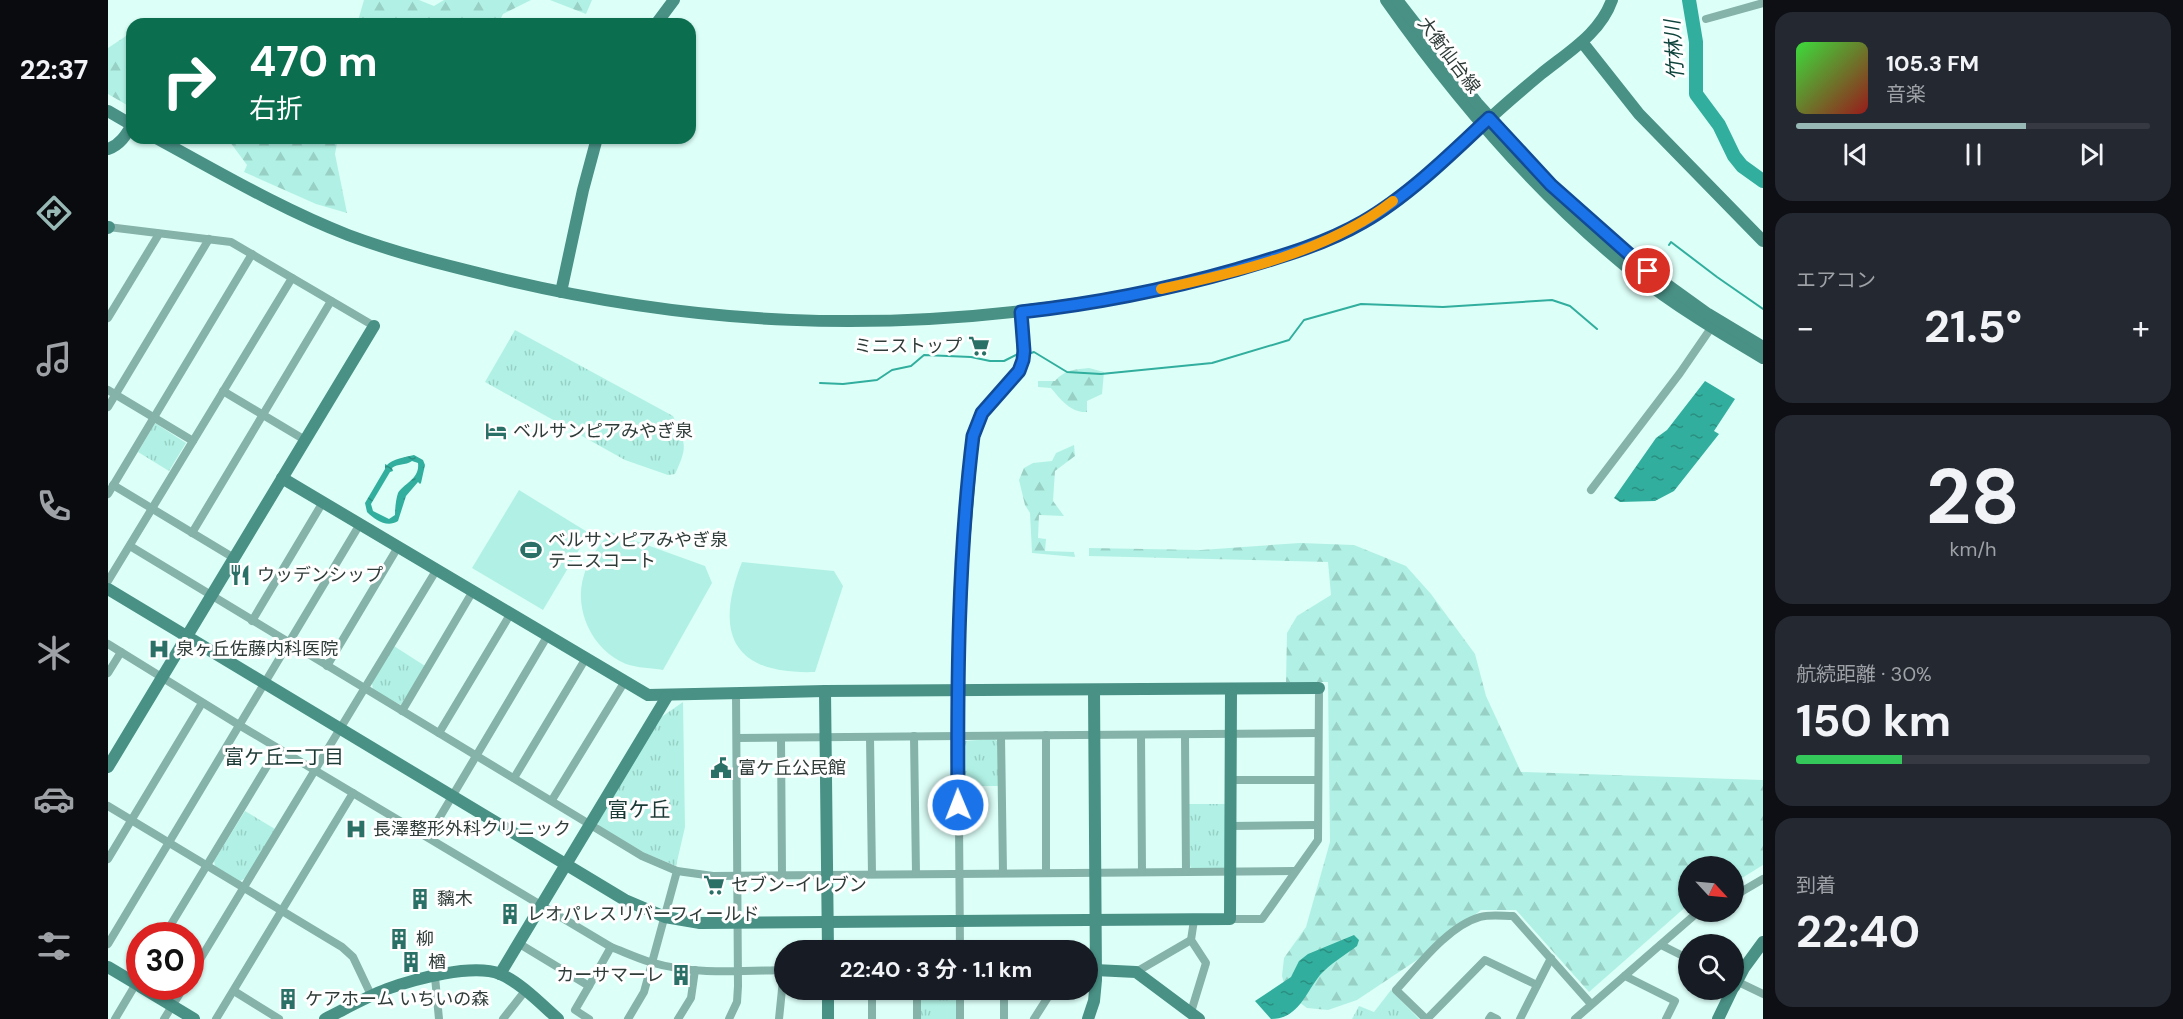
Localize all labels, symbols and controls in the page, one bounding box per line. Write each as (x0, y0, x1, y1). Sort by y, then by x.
street label: 大衡仙台線 (1412, 12, 1486, 98)
water label: 竹林川 (1659, 17, 1689, 81)
text: 470 m (249, 34, 378, 89)
icon: right (150, 42, 228, 120)
text: 105.3 FM (1886, 49, 1979, 78)
text: 22:37 (20, 52, 88, 87)
text: 音楽 (1886, 81, 1926, 107)
text: 右折 (249, 91, 303, 126)
icon: previous (1839, 138, 1872, 171)
icon: pause (1957, 138, 1990, 171)
icon: next (2075, 138, 2108, 171)
icon: directions (33, 192, 75, 234)
pin (1622, 245, 1673, 296)
icon: arrive (1631, 254, 1664, 287)
text: エアコン (1796, 267, 1876, 293)
text: 21.5° (1924, 297, 2022, 356)
text: − (1796, 306, 1814, 349)
text: + (2132, 306, 2150, 349)
place label: ミニストップ (854, 334, 962, 358)
supermarket icon: ミニストップ (967, 334, 991, 358)
icon: music (33, 338, 75, 380)
hotel icon: ベルサンピアみやぎ泉 (484, 419, 508, 443)
place label: ベルサンピアみやぎ泉 (513, 419, 693, 443)
text: 28 (1926, 446, 2020, 547)
icon: phone (33, 485, 75, 527)
place label: ベルサンピアみやぎ泉 テニスコート (548, 528, 728, 573)
text: km/h (1949, 536, 1997, 562)
sports icon: ベルサンピアみやぎ泉 テニスコート (519, 538, 543, 562)
restaurant icon: ウッデンシップ (228, 563, 252, 587)
place label: ウッデンシップ (257, 563, 383, 587)
icon: climate (33, 632, 75, 674)
hospital icon: 泉ヶ丘佐藤内科医院 (147, 637, 171, 661)
place label: 泉ヶ丘佐藤内科医院 (176, 637, 338, 661)
text: 航続距離 · 30% (1796, 661, 1932, 687)
text: 150 km (1796, 691, 1951, 750)
district label: 富ケ丘二丁目 (224, 744, 344, 770)
public building icon: 富ケ丘公民館 (709, 756, 733, 780)
place label: 富ケ丘公民館 (738, 756, 846, 780)
position arrow (926, 773, 990, 837)
icon: car (33, 778, 75, 820)
district label: 富ケ丘 (608, 796, 671, 824)
hospital icon: 長澤整形外科クリニック (344, 817, 368, 841)
place label: 長澤整形外科クリニック (373, 817, 571, 841)
north arrow (1678, 856, 1744, 922)
map controls (1678, 856, 1744, 1000)
text: 到着 (1796, 872, 1836, 898)
supermarket icon: セブン-イレブン (702, 873, 726, 897)
place label: セブン-イレブン (731, 873, 867, 897)
building icon: 黐木 (408, 887, 432, 911)
place label: 黐木 (437, 887, 473, 911)
building icon: レオパレスリバーフィールド (498, 902, 522, 926)
place label: レオパレスリバーフィールド (527, 902, 760, 926)
text: 22:40 (1796, 902, 1920, 961)
speed limit sign: 30 (126, 922, 204, 1000)
icon: filters (33, 925, 75, 967)
building icon: 柳 (387, 927, 411, 951)
place label: 柳 (416, 927, 434, 951)
button: search (1678, 934, 1744, 1000)
building icon: 楢 (399, 950, 423, 974)
place label: 楢 (428, 950, 446, 974)
text: 22:40 · 3 分 · 1.1 km (840, 955, 1032, 984)
place label: カーサマーレ (556, 963, 664, 987)
building icon: カーサマーレ (669, 963, 693, 987)
building icon: ケアホーム いちいの森 (276, 987, 300, 1011)
place label: ケアホーム いちいの森 (305, 987, 489, 1011)

